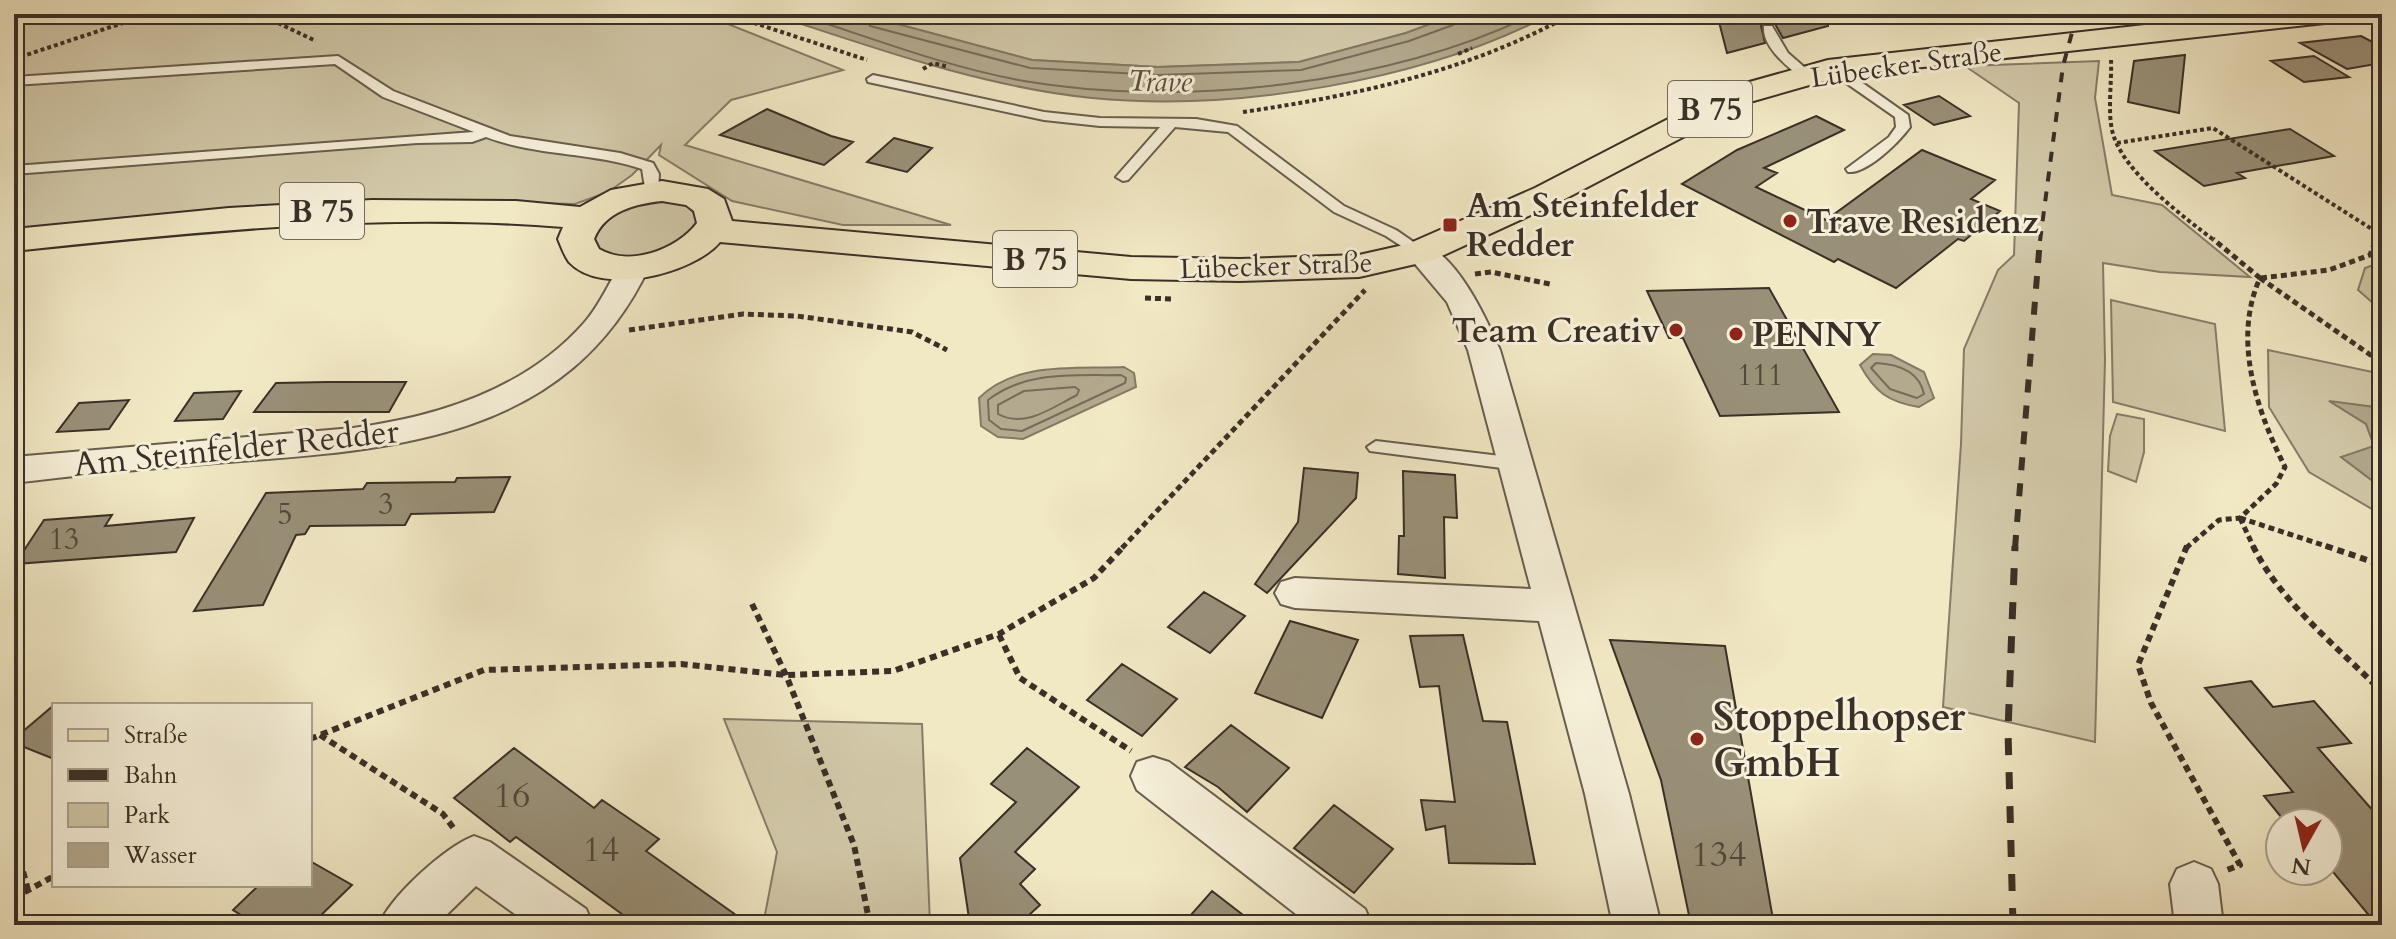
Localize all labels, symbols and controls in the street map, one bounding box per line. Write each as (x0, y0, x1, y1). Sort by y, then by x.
street label: Lübecker Straße (1808, 33, 2004, 97)
water label: Trave (1128, 60, 1193, 103)
road number: B 75 (1668, 81, 1752, 137)
road number: B 75 (280, 183, 364, 239)
place label: Am Steinfelder Redder (1466, 183, 1699, 268)
place label: Trave Residenz (1806, 199, 2039, 245)
marker: Trave Residenz (1781, 212, 1799, 230)
marker: Am Steinfelder Redder (1441, 216, 1459, 234)
road number: B 75 (993, 231, 1077, 287)
street label: Lübecker Straße (1179, 244, 1373, 288)
place label: Team Creativ (1451, 308, 1660, 354)
place label: PENNY (1752, 312, 1882, 358)
marker: Team Creativ (1667, 321, 1685, 339)
marker: PENNY (1727, 325, 1745, 343)
house number: 111 (1737, 355, 1783, 396)
street label: Am Steinfelder Redder (71, 408, 402, 488)
house number: 3 (378, 484, 394, 525)
house number: 5 (277, 494, 293, 535)
house number: 13 (49, 519, 79, 560)
place label: Stoppelhopser GmbH (1713, 690, 1966, 791)
legend (52, 703, 312, 887)
text: Straße (124, 719, 188, 752)
marker: Stoppelhopser GmbH (1688, 730, 1706, 748)
text: Bahn (124, 759, 178, 792)
house number: 16 (494, 771, 530, 820)
text: Park (124, 799, 170, 832)
north arrow (2264, 807, 2344, 887)
house number: 14 (583, 825, 619, 874)
house number: 134 (1691, 830, 1747, 879)
text: Wasser (123, 839, 197, 872)
text: N (2290, 850, 2313, 882)

